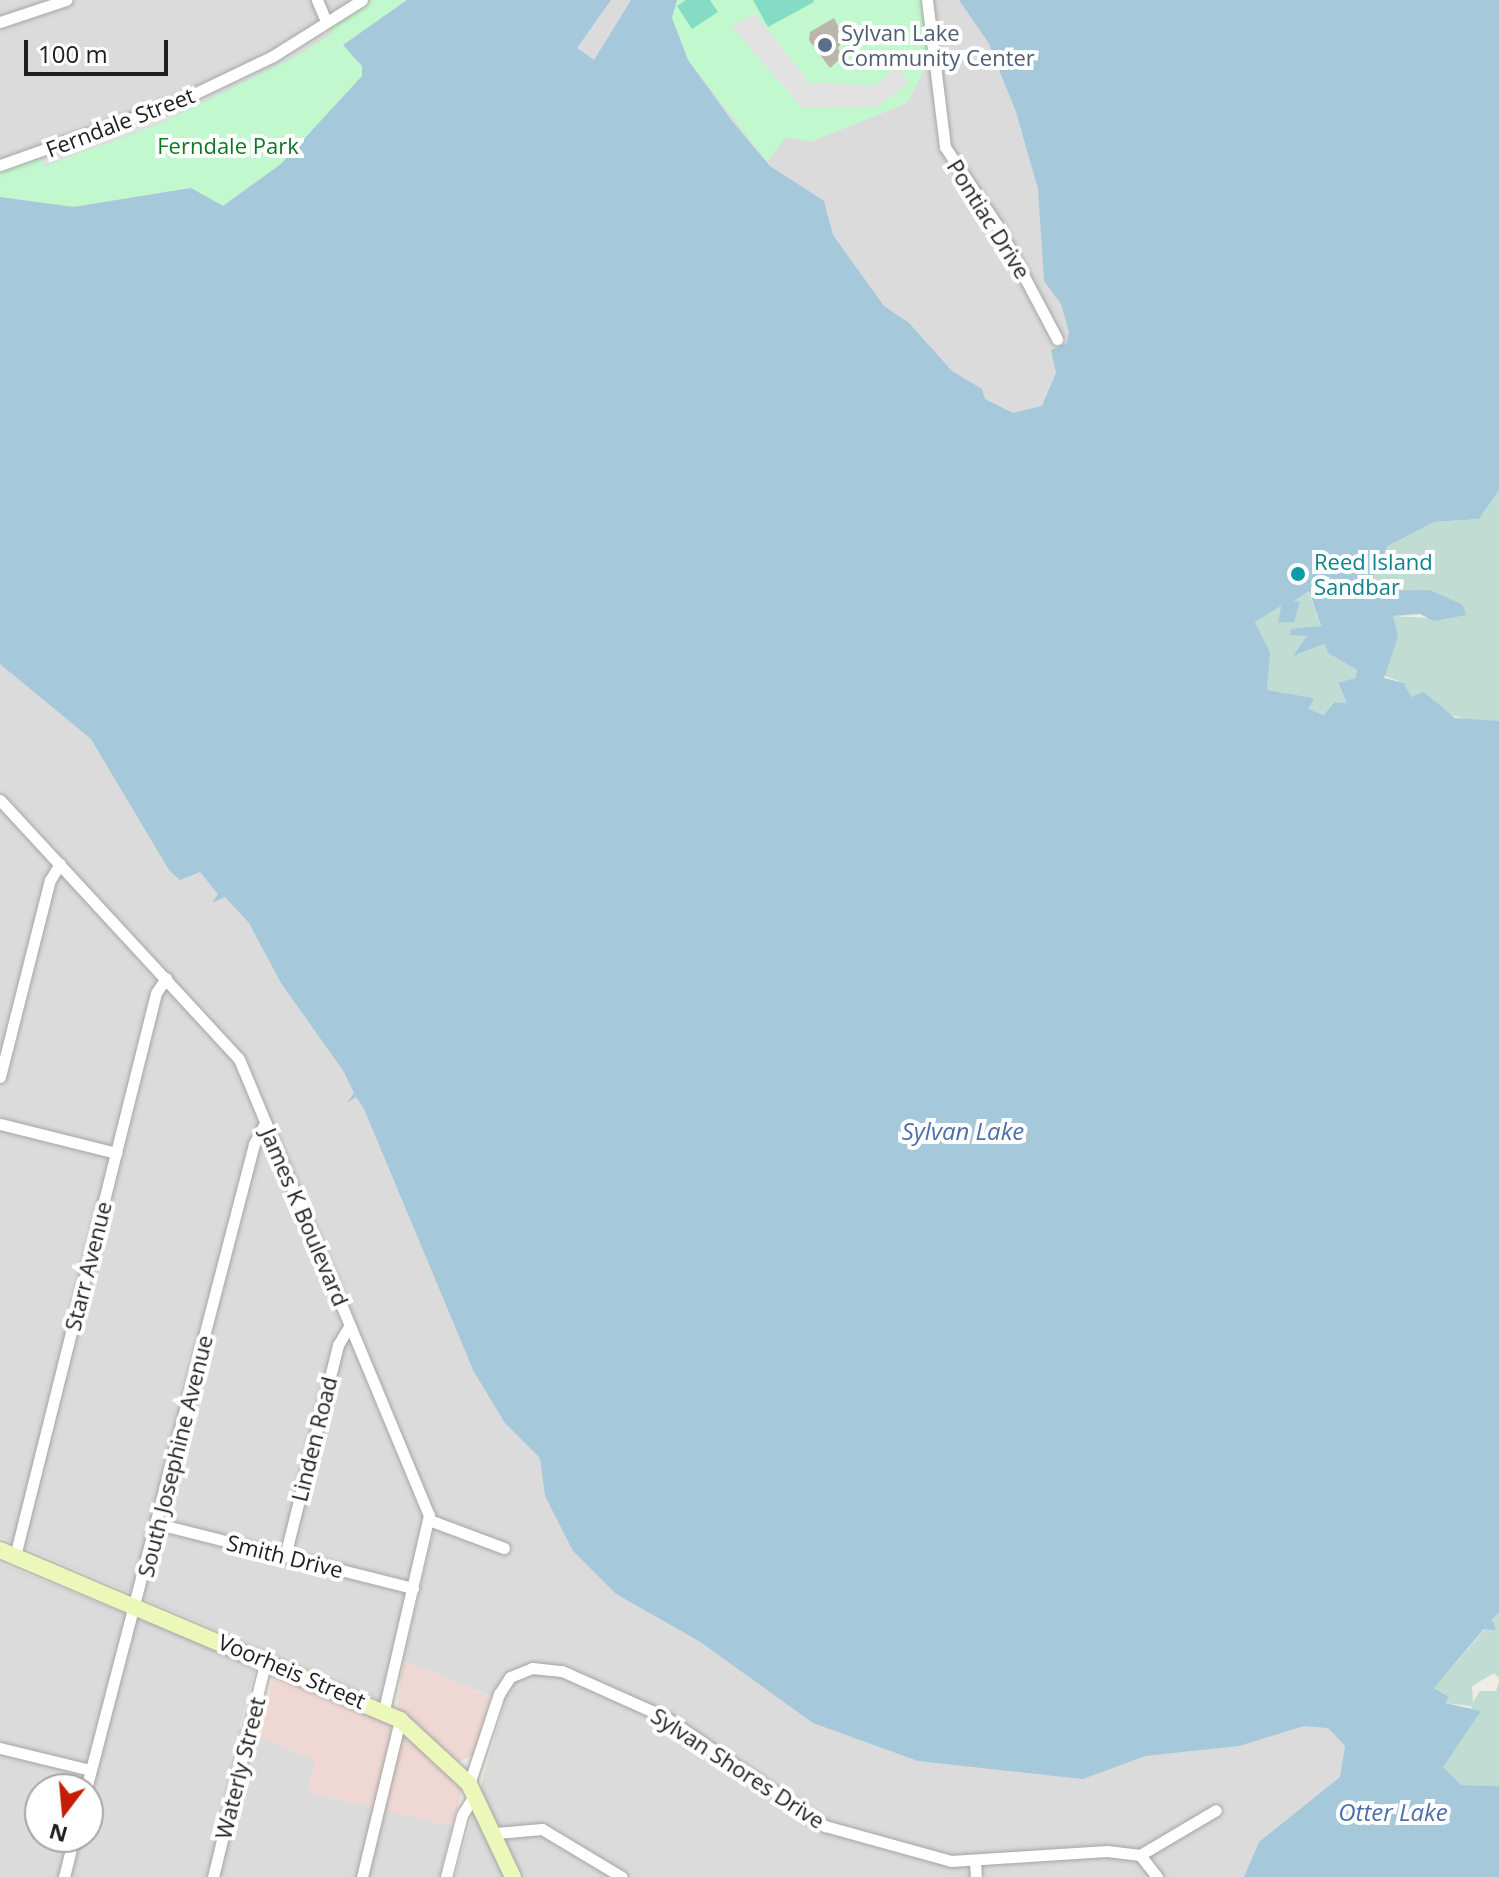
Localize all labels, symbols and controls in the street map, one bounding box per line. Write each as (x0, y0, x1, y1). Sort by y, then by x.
place label: Sylvan Lake Community Center (841, 19, 1035, 70)
scale bar (28, 24, 172, 74)
marker: Sylvan Lake Community Center (816, 36, 834, 54)
text: 100 m (38, 37, 108, 70)
street label: Ferndale Street (42, 82, 198, 162)
park label: Ferndale Park (157, 133, 299, 159)
street label: Pontiac Drive (942, 154, 1036, 284)
place label: Reed Island Sandbar (1314, 548, 1433, 600)
marker: Reed Island Sandbar (1289, 565, 1307, 583)
water label: Sylvan Lake (902, 1117, 1024, 1145)
street label: James K Boulevard (256, 1124, 354, 1310)
street label: Starr Avenue (59, 1199, 117, 1333)
street label: South Josephine Avenue (132, 1332, 218, 1580)
street label: Linden Road (286, 1374, 342, 1504)
street label: Smith Drive (224, 1529, 346, 1583)
street label: Voorheis Street (214, 1628, 370, 1714)
street label: Waterly Street (210, 1694, 270, 1842)
street label: Sylvan Shores Drive (646, 1702, 830, 1834)
north arrow (24, 1773, 104, 1853)
water label: Otter Lake (1338, 1798, 1448, 1826)
text: N (45, 1817, 71, 1851)

